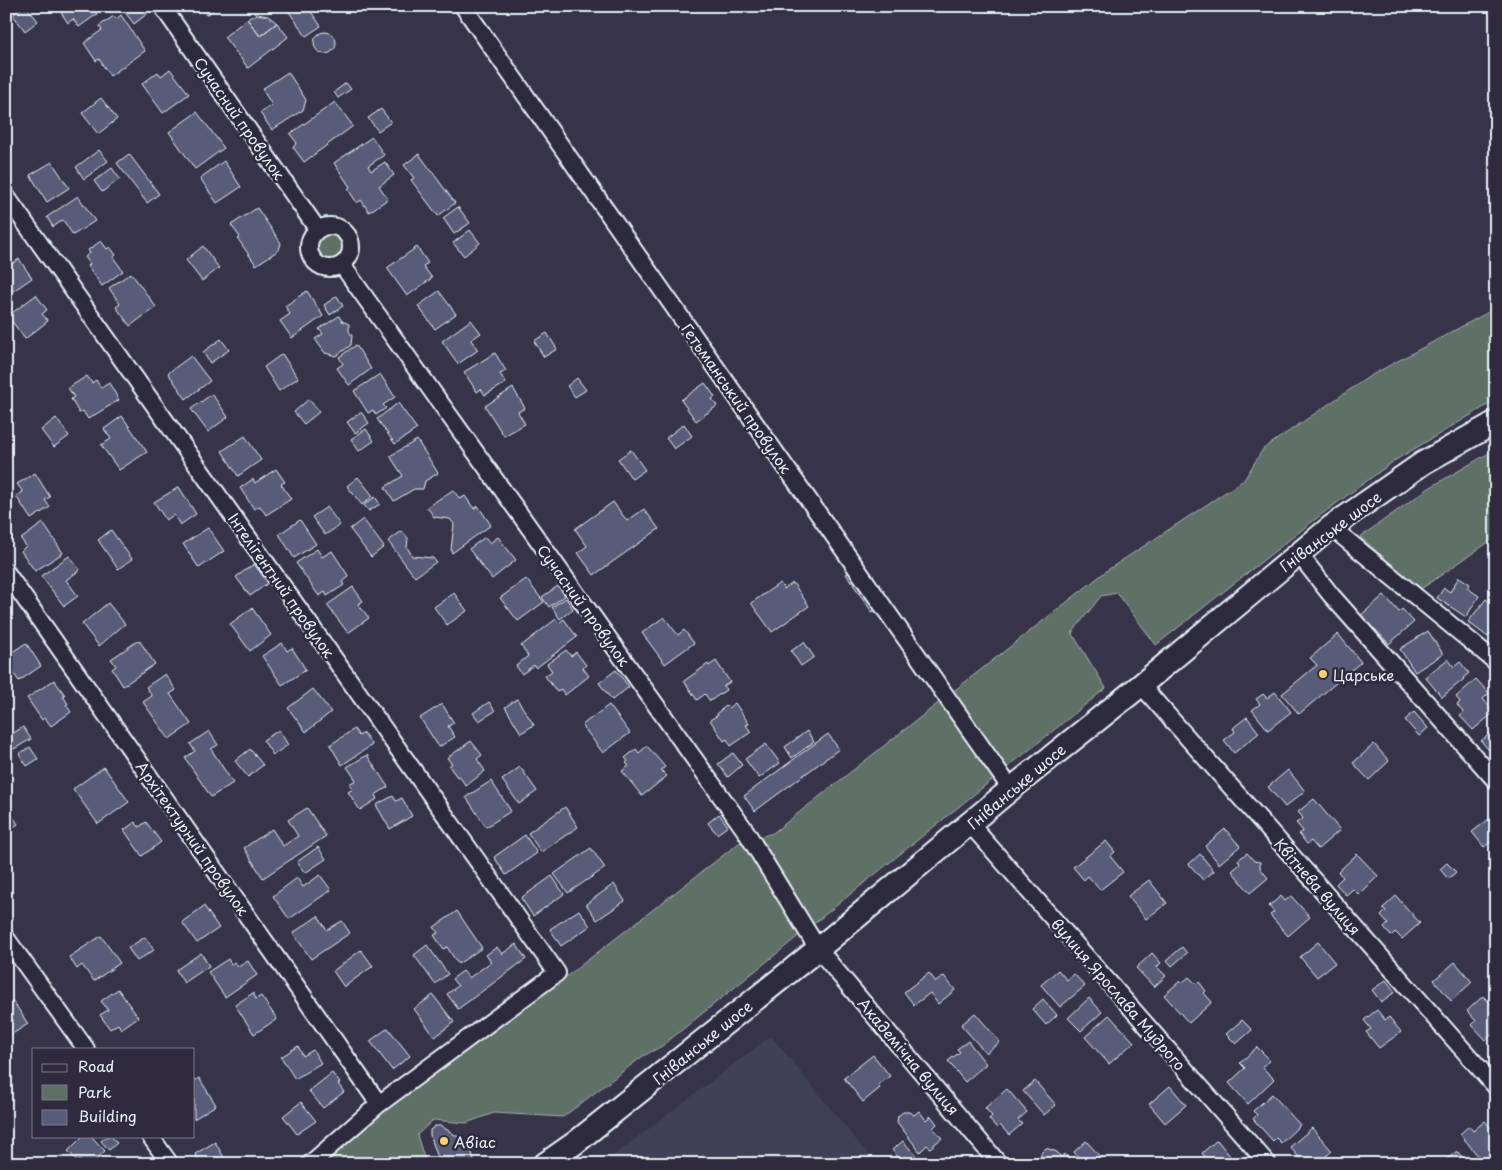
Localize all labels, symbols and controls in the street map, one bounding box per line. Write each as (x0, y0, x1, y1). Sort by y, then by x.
street label: Сучасний провулок (189, 52, 291, 184)
street label: Гетьманський провулок (676, 318, 798, 478)
street label: Гніванське шосе (1274, 485, 1386, 577)
street label: Інтелігентний провулок (223, 508, 341, 662)
street label: Сучасний провулок (532, 539, 636, 671)
place label: Царське (1333, 663, 1394, 686)
marker: Царське (1317, 668, 1329, 680)
street label: Гніванське шосе (962, 738, 1070, 834)
street label: Архітектурний провулок (131, 756, 255, 920)
street label: Квітнева вулиця (1269, 832, 1367, 940)
street label: вулиця Ярослава Мудрого (1046, 913, 1192, 1075)
street label: Академічна вулиця (853, 992, 965, 1120)
street label: Гніванське шосе (647, 994, 757, 1090)
legend (32, 1048, 195, 1138)
text: Road (78, 1054, 114, 1077)
text: Park (78, 1080, 112, 1103)
text: Building (78, 1104, 137, 1127)
place label: Авіас (454, 1130, 496, 1153)
marker: Авіас (438, 1135, 450, 1147)

